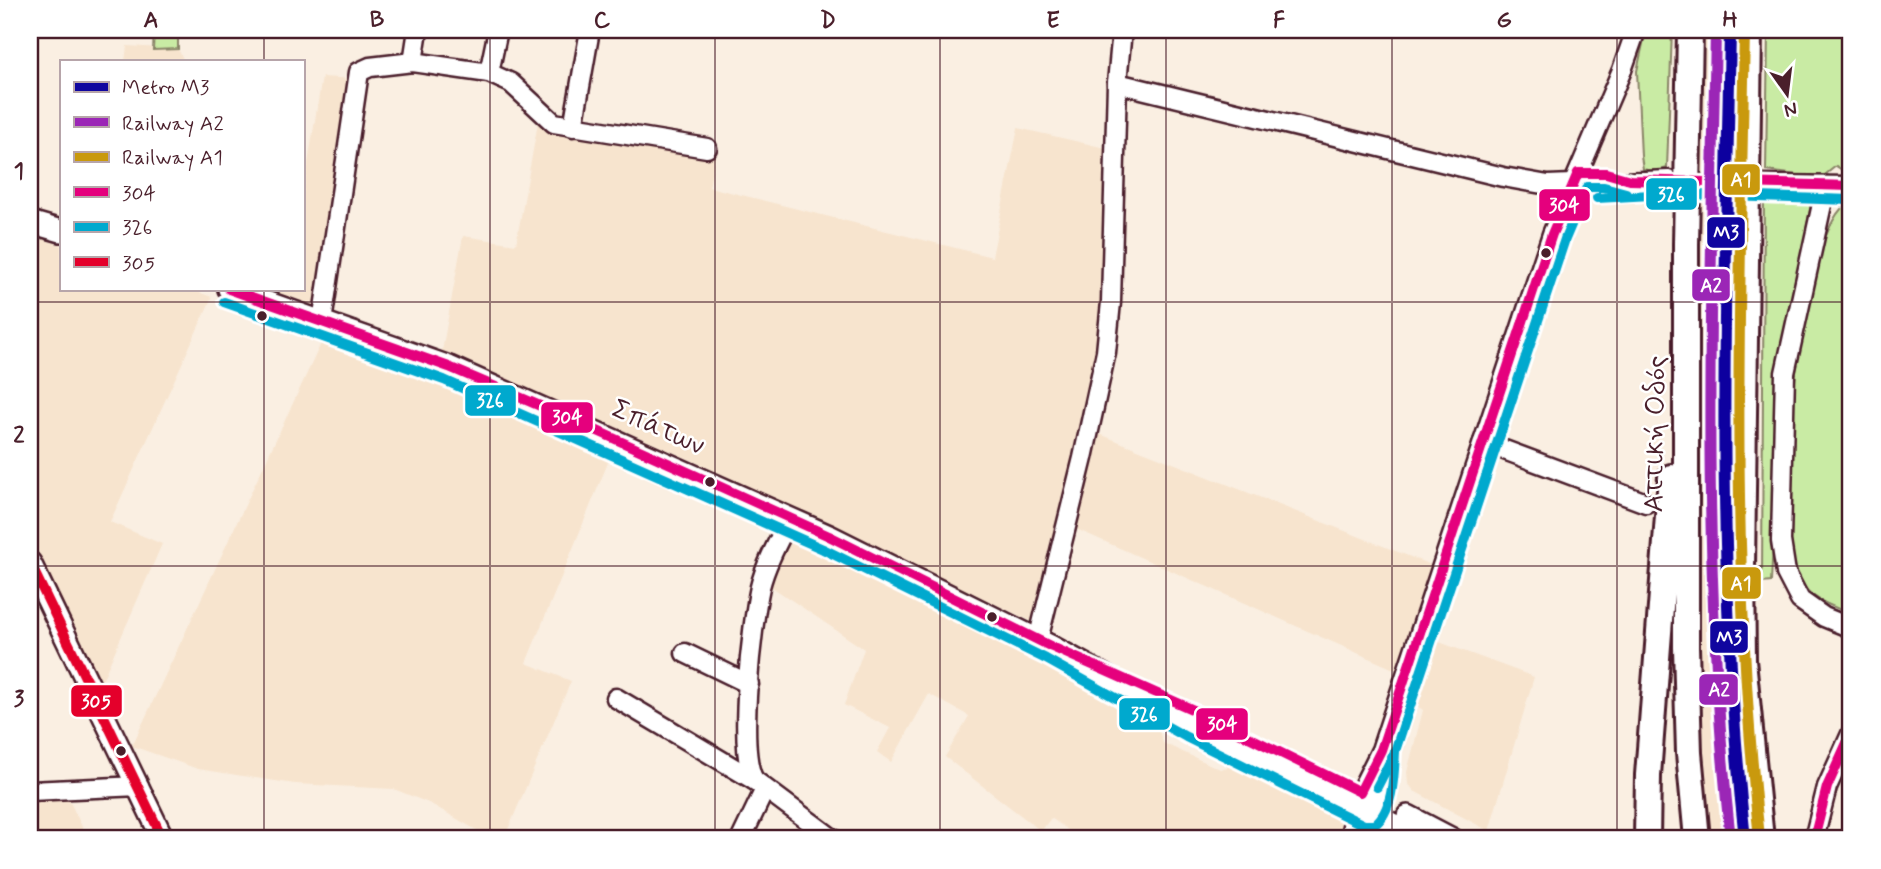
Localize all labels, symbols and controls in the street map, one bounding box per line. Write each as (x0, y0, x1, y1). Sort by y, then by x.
text: A (143, 6, 159, 36)
text: B (370, 6, 385, 36)
text: C (594, 6, 611, 36)
text: D (820, 6, 836, 36)
text: E (1046, 6, 1060, 36)
text: F (1273, 6, 1285, 36)
text: G (1496, 6, 1512, 36)
text: H (1722, 6, 1738, 36)
legend (60, 60, 304, 290)
north arrow (1752, 60, 1822, 130)
text: Metro Μ3 (122, 74, 210, 102)
text: N (1782, 95, 1800, 123)
text: Railway A2 (122, 110, 224, 138)
text: Railway A1 (122, 144, 223, 172)
text: 1 (14, 157, 24, 187)
line badge: A1 (1721, 163, 1761, 196)
text: A1 (1731, 168, 1751, 193)
line badge: 326 (1645, 177, 1698, 211)
text: 304 (122, 180, 156, 208)
text: 326 (1657, 183, 1685, 208)
line badge: 304 (1538, 188, 1591, 222)
text: 304 (1549, 194, 1580, 219)
text: 326 (122, 214, 152, 242)
line badge: Μ3 (1706, 216, 1746, 249)
text: Μ3 (1713, 221, 1739, 246)
unlabelled marker (1539, 246, 1553, 260)
text: 305 (122, 250, 155, 278)
line badge: A2 (1691, 268, 1731, 302)
text: A2 (1700, 274, 1723, 299)
unlabelled marker (255, 309, 269, 323)
street label: Αττική Οδός (1636, 355, 1676, 513)
line badge: 326 (464, 384, 517, 417)
text: 326 (476, 389, 504, 414)
street label: Σπάτων (606, 391, 710, 465)
line badge: 304 (540, 401, 594, 434)
text: 304 (552, 406, 583, 431)
text: 2 (13, 421, 25, 451)
unlabelled marker (703, 475, 717, 489)
line badge: A1 (1721, 566, 1762, 600)
text: A1 (1731, 572, 1751, 597)
unlabelled marker (985, 610, 999, 624)
line badge: Μ3 (1709, 620, 1749, 654)
text: Μ3 (1716, 626, 1742, 651)
line badge: A2 (1698, 673, 1739, 706)
text: A2 (1708, 678, 1731, 703)
line badge: 305 (70, 684, 123, 718)
text: 3 (14, 685, 25, 715)
text: 305 (81, 690, 111, 715)
line badge: 326 (1118, 697, 1171, 731)
text: 326 (1130, 703, 1158, 728)
line badge: 304 (1195, 707, 1249, 741)
text: 304 (1207, 713, 1238, 738)
unlabelled marker (114, 744, 128, 758)

